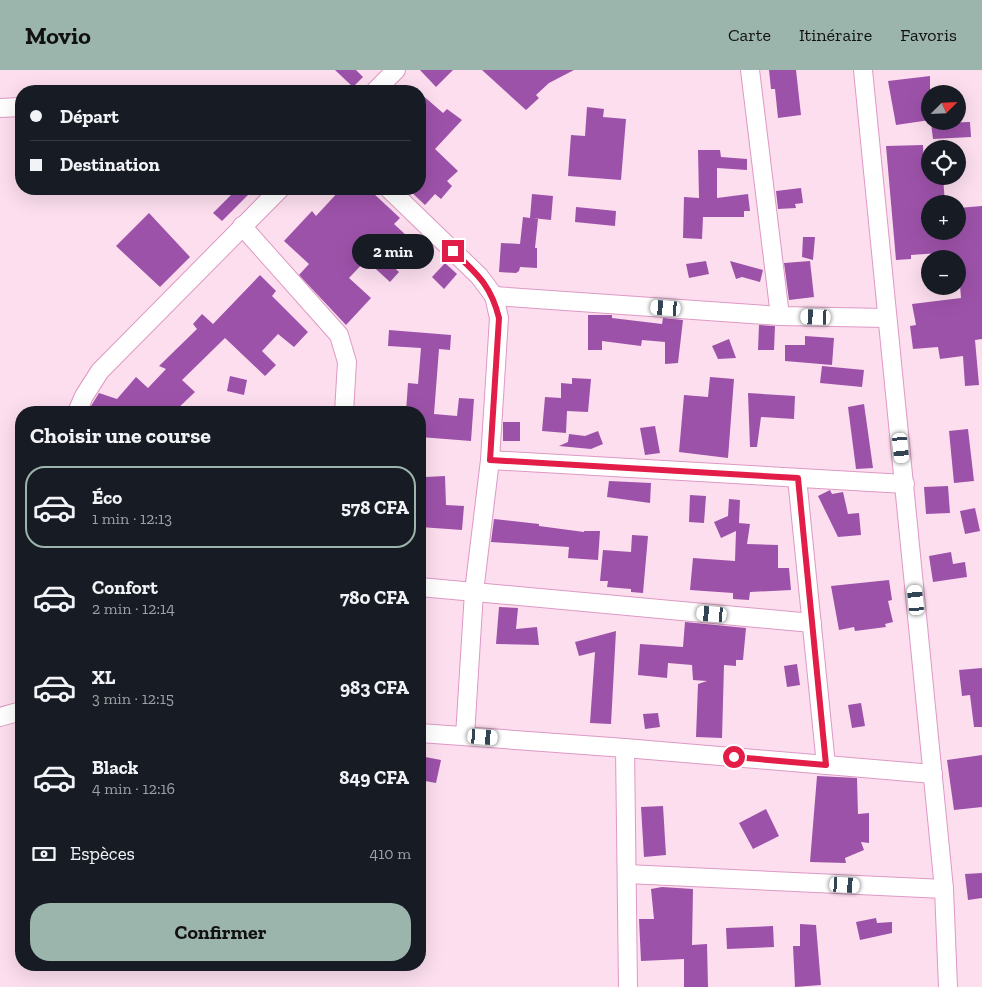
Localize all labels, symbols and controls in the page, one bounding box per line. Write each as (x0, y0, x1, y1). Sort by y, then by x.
text: Movio (25, 21, 91, 50)
text: Carte (728, 24, 771, 46)
text: Itinéraire (799, 24, 872, 46)
text: Favoris (900, 24, 957, 46)
north arrow (921, 85, 966, 130)
map controls (921, 85, 966, 295)
text: Départ (60, 105, 119, 128)
button: locate (921, 140, 966, 185)
text: Destination (60, 153, 160, 176)
button: + (921, 195, 966, 240)
callout: 2 min (353, 234, 436, 268)
route end (442, 240, 464, 262)
text: 2 min (373, 242, 413, 261)
button: − (921, 250, 966, 295)
car (650, 299, 681, 317)
car (800, 309, 831, 325)
text: Choisir une course (30, 422, 211, 449)
car (891, 432, 910, 464)
icon: car (32, 485, 77, 530)
text: Éco (92, 486, 122, 509)
text: 578 CFA (341, 496, 409, 519)
text: 1 min · 12:13 (92, 509, 172, 528)
icon: car (32, 575, 77, 620)
text: Confort (92, 576, 158, 599)
car (906, 584, 925, 616)
text: 780 CFA (340, 586, 409, 609)
text: 2 min · 12:14 (92, 599, 175, 618)
car (696, 605, 727, 623)
icon: car (32, 665, 77, 710)
text: XL (92, 666, 115, 689)
text: 983 CFA (340, 676, 409, 699)
text: 3 min · 12:15 (92, 689, 174, 708)
car (467, 728, 498, 746)
route start (723, 746, 745, 768)
icon: car (32, 755, 77, 800)
text: Black (92, 756, 138, 779)
text: 849 CFA (339, 766, 409, 789)
text: 4 min · 12:16 (92, 779, 175, 798)
icon: cash (30, 840, 58, 868)
text: Espèces (70, 842, 135, 865)
text: 410 m (370, 844, 411, 863)
car (829, 877, 860, 893)
button: Confirmer (30, 903, 411, 961)

